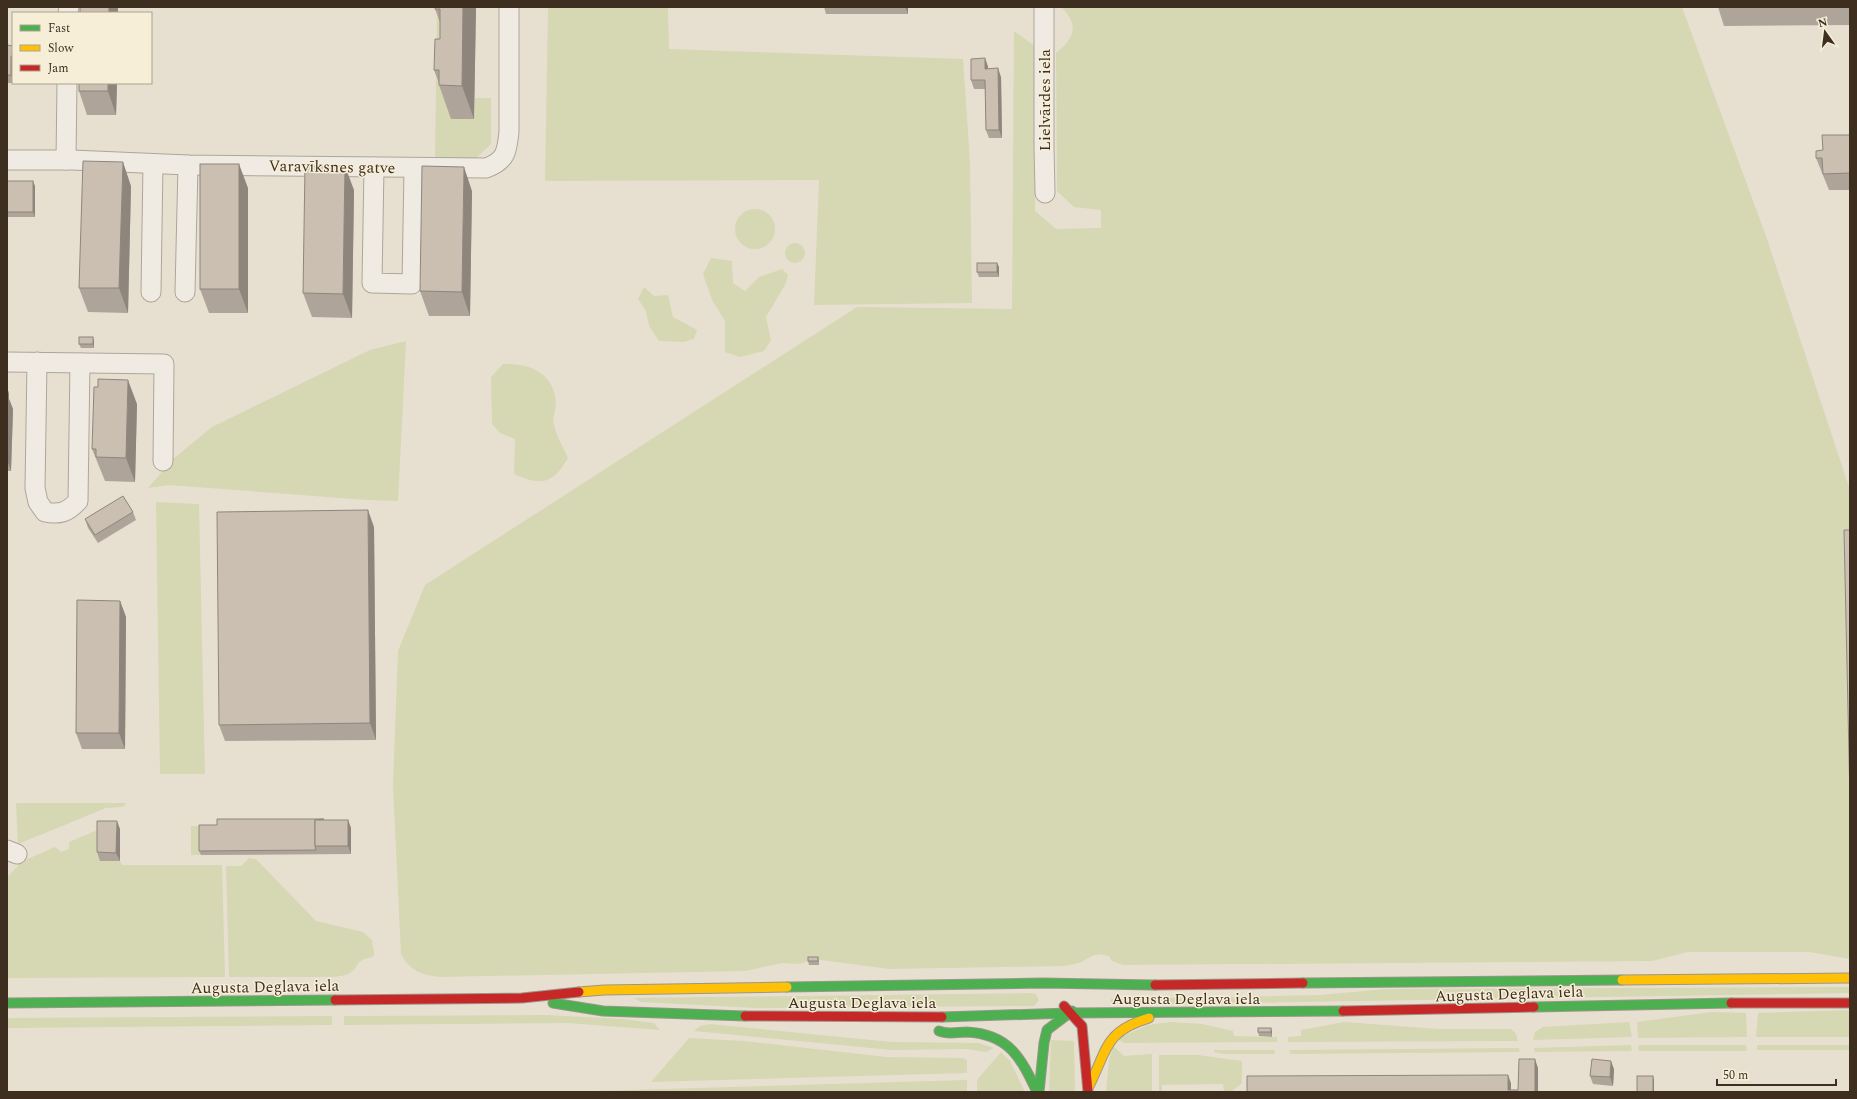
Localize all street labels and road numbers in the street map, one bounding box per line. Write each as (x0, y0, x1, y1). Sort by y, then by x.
street label: Lielvārdes iela (1033, 49, 1057, 151)
street label: Varavīksnes gatve (268, 154, 396, 180)
street label: Augusta Deglava iela (190, 974, 340, 1000)
street label: Augusta Deglava iela (1434, 979, 1584, 1009)
street label: Augusta Deglava iela (1112, 987, 1260, 1011)
street label: Augusta Deglava iela (788, 991, 936, 1015)

